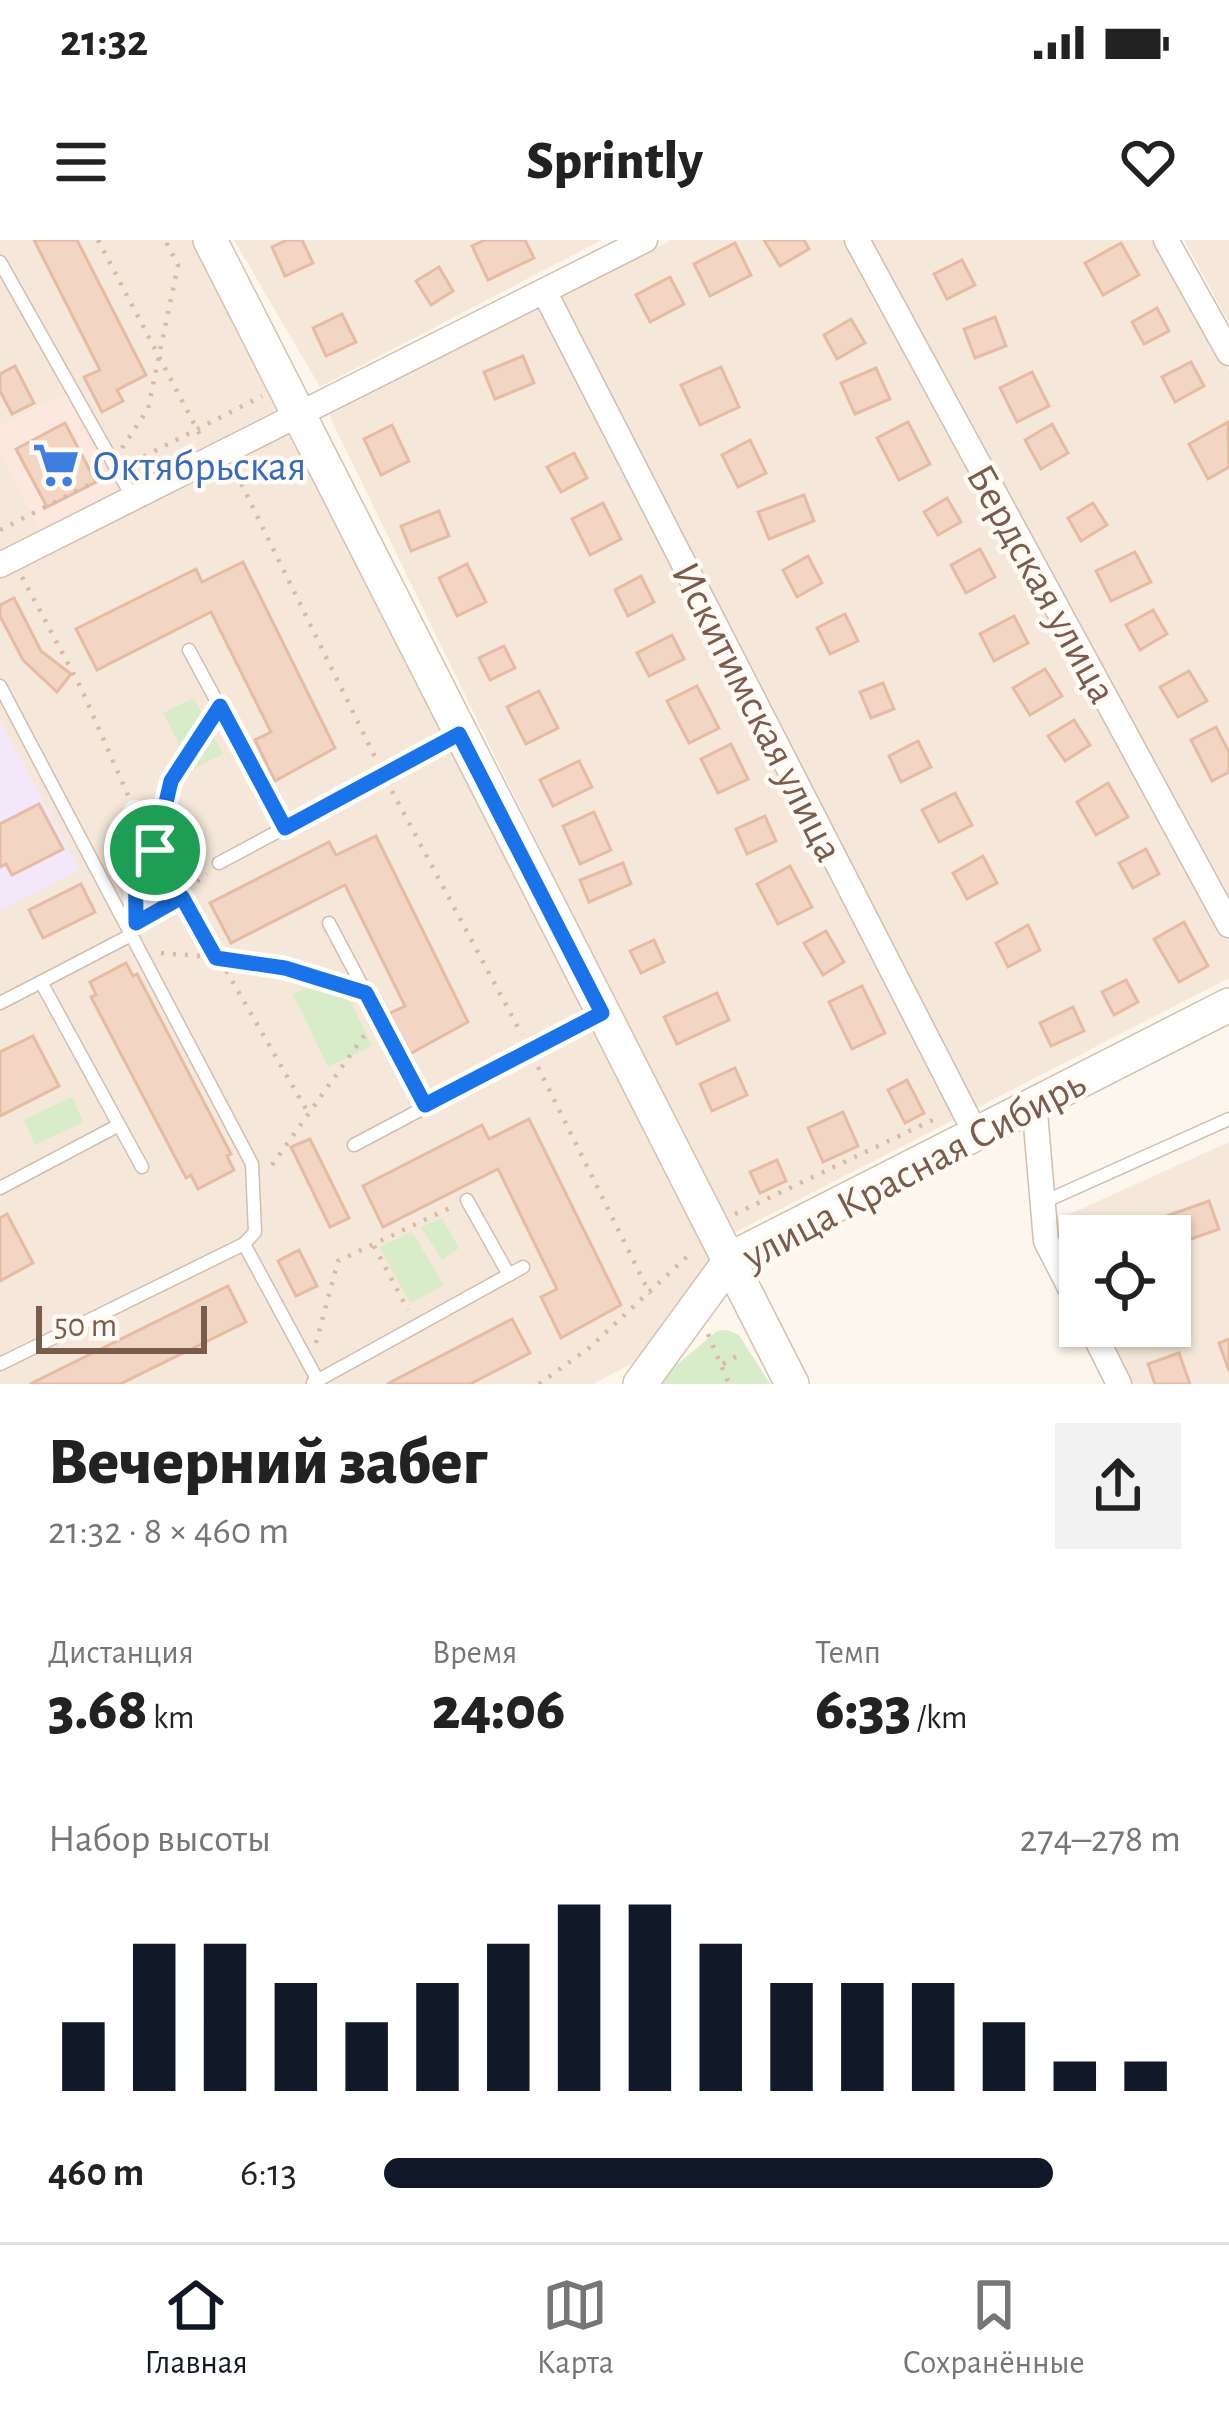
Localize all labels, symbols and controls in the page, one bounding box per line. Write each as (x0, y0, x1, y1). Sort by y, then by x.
text: 21:32 (60, 19, 148, 64)
icon: menu (48, 129, 114, 195)
icon: heart (1115, 129, 1181, 195)
text: Sprintly (526, 135, 703, 189)
supermarket icon: Октябрьская (31, 440, 81, 490)
place label: Октябрьская (92, 446, 306, 488)
street label: Бердская улица (958, 458, 1124, 710)
street label: Искитимская улица (664, 556, 851, 868)
pin (104, 799, 206, 901)
icon: arrive (122, 817, 188, 883)
street label: улица Красная Сибирь (735, 1062, 1092, 1278)
map controls (1059, 1215, 1191, 1347)
button: locate (1059, 1215, 1191, 1347)
scale bar (36, 1300, 207, 1353)
text: 50 m (54, 1310, 117, 1343)
button: share (1055, 1423, 1181, 1549)
text: Вечерний забег (48, 1430, 488, 1496)
text: 21:32 · 8 × 460 m (48, 1512, 289, 1551)
text: Дистанция (48, 1637, 194, 1670)
text: Время (432, 1637, 517, 1670)
text: Темп (815, 1637, 881, 1670)
text: 3.68 (48, 1680, 148, 1740)
text: 24:06 (432, 1680, 565, 1740)
text: 6:33 (815, 1680, 911, 1740)
text: km (148, 1702, 194, 1735)
text: /km (911, 1702, 968, 1735)
text: Набор высоты (48, 1820, 271, 1859)
text: 274–278 m (1020, 1820, 1181, 1859)
text: 460 m (48, 2154, 144, 2193)
text: 6:13 (240, 2154, 297, 2193)
tab: Главная (144, 2272, 248, 2384)
tab: Карта (536, 2272, 614, 2384)
tab: Сохранённые (902, 2272, 1085, 2384)

